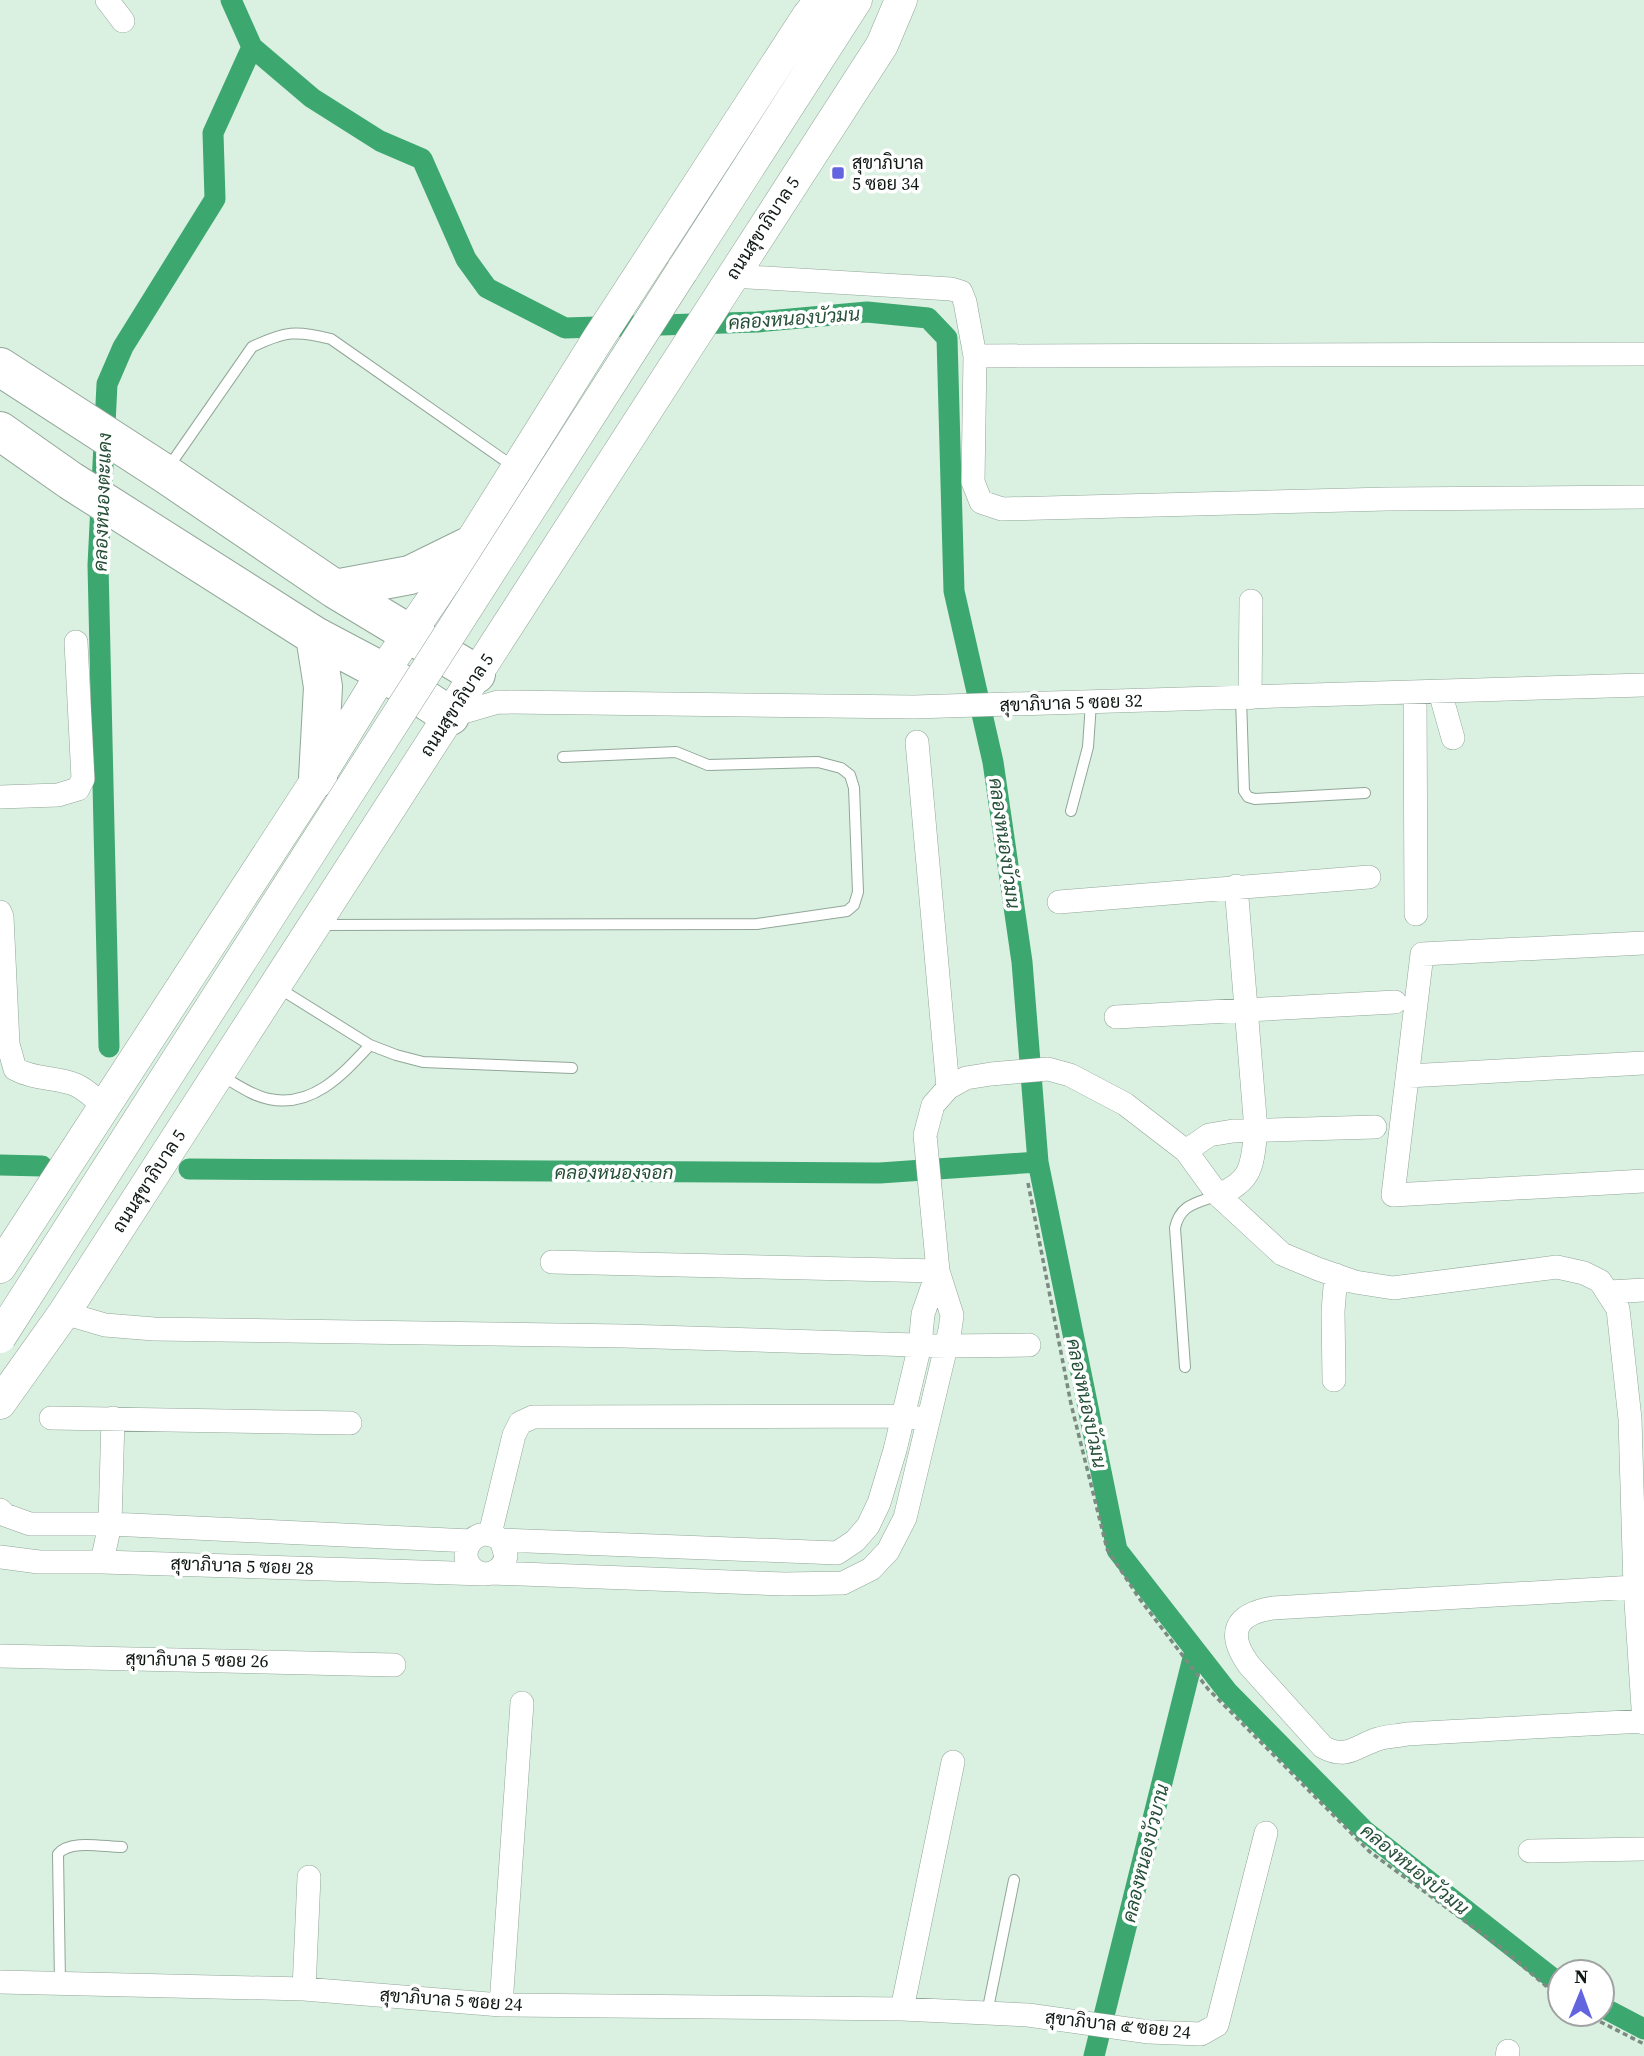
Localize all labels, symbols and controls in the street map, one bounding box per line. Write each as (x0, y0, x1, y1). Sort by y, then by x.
place label: สุขาภิบาล 5 ซอย 34 (852, 150, 924, 196)
marker: สุขาภิบาล 5 ซอย 34 (830, 165, 846, 181)
street label: ถนนสุขาภิบาล 5 (720, 171, 805, 284)
water label: คลองหนองบัวมน (727, 300, 861, 336)
water label: คลองหนองตะแคง (87, 432, 117, 572)
street label: ถนนสุขาภิบาล 5 (414, 648, 499, 761)
street label: สุขาภิบาล 5 ซอย 32 (999, 688, 1143, 717)
water label: คลองหนองบัวมน (983, 776, 1027, 910)
street label: ถนนสุขาภิบาล 5 (106, 1124, 191, 1237)
water label: คลองหนองจอก (555, 1159, 673, 1185)
water label: คลองหนองบัวมน (1061, 1336, 1113, 1470)
street label: สุขาภิบาล 5 ซอย 28 (170, 1551, 314, 1580)
street label: สุขาภิบาล 5 ซอย 26 (125, 1646, 269, 1673)
water label: คลองหนองบัวบาน (1115, 1781, 1175, 1925)
water label: คลองหนองบัวมน (1356, 1817, 1474, 1921)
north arrow (1546, 1958, 1616, 2028)
text: N (1574, 1963, 1589, 1989)
street label: สุขาภิบาล 5 ซอย 24 (379, 1982, 523, 2017)
street label: สุขาภิบาล ๕ ซอย 24 (1044, 2004, 1192, 2045)

